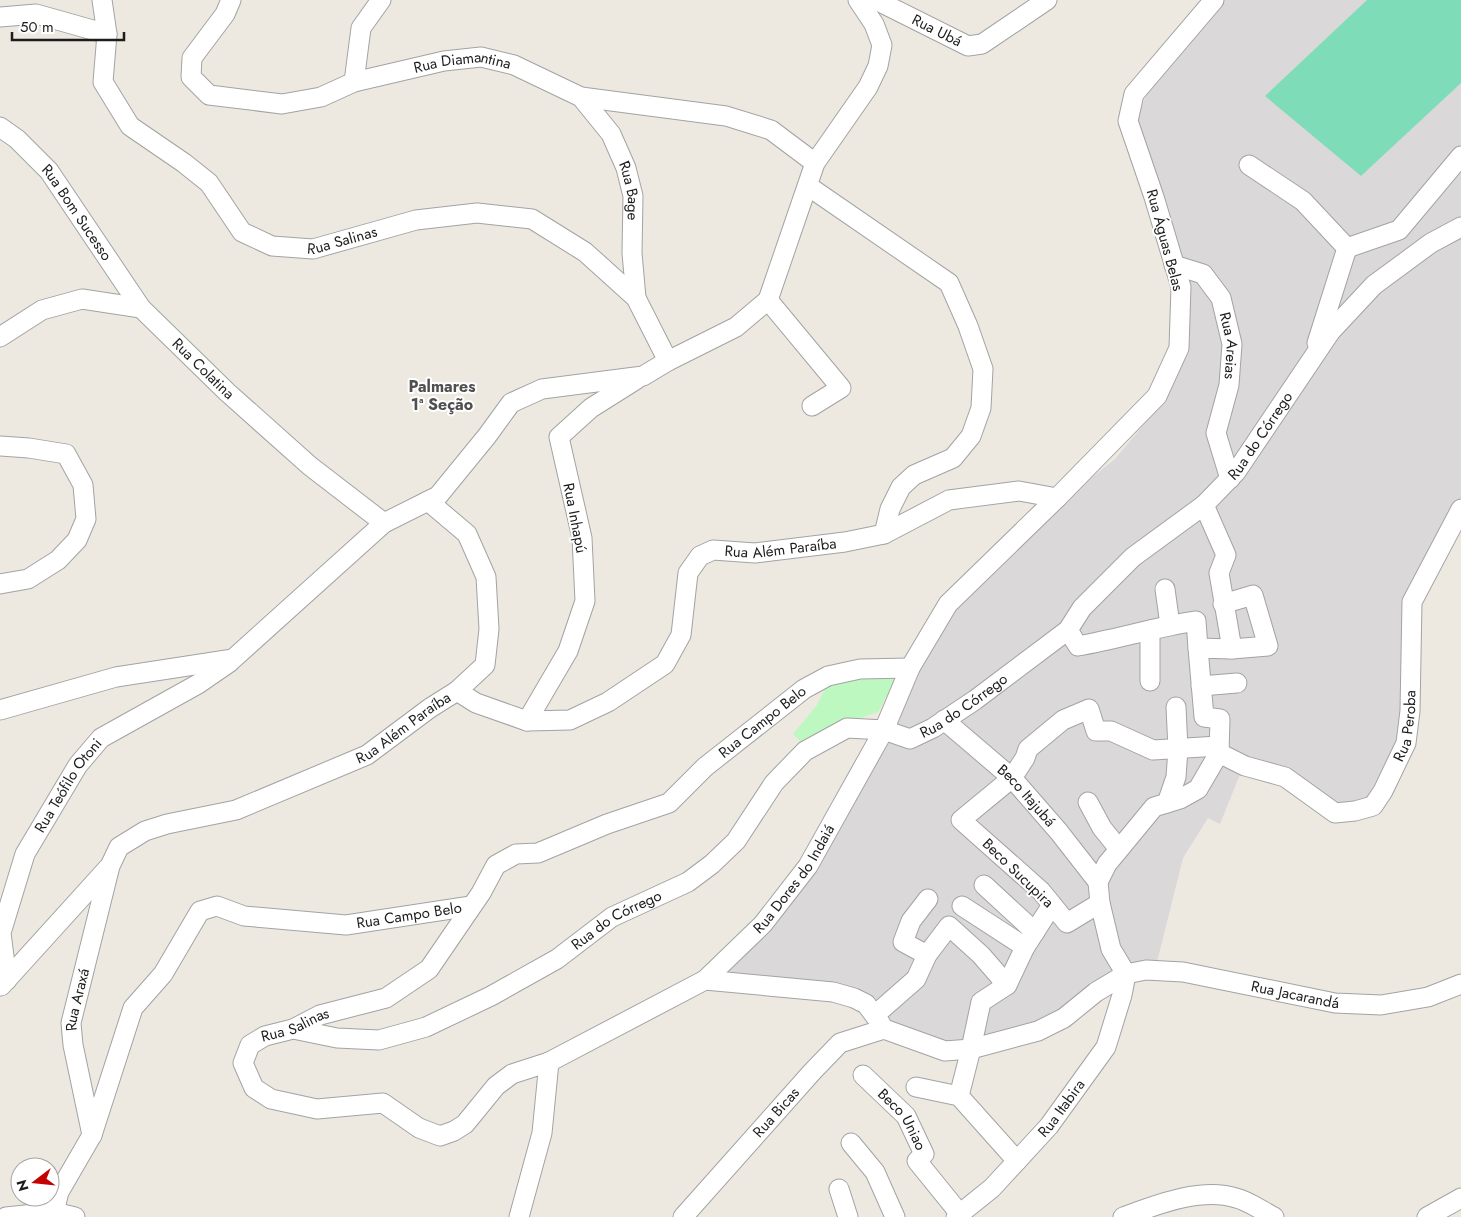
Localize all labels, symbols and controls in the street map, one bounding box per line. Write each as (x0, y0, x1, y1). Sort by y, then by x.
street label: Rua Ubá (908, 9, 966, 52)
scale bar (12, 10, 125, 42)
text: 50 m (20, 16, 54, 38)
street label: Rua Diamantina (411, 46, 513, 79)
street label: Rua Bage (613, 157, 644, 221)
street label: Rua Bom Sucesso (37, 159, 117, 265)
street label: Rua Águas Belas (1141, 186, 1189, 294)
street label: Rua Salinas (306, 221, 380, 260)
street label: Rua Areias (1214, 310, 1243, 380)
street label: Rua Colatina (167, 333, 239, 405)
district label: Palmares 1ª Seção (409, 375, 475, 416)
street label: Rua do Córrego (1223, 387, 1298, 485)
street label: Rua Inhapú (557, 481, 593, 555)
street label: Rua Além Paraíba (724, 532, 838, 564)
street label: Rua do Córrego (916, 668, 1012, 744)
street label: Rua Campo Belo (714, 680, 811, 763)
street label: Rua Além Paraíba (352, 687, 455, 769)
street label: Rua Peroba (1388, 690, 1421, 765)
street label: Rua Teófilo Otoni (29, 733, 107, 837)
street label: Beco Itajubá (992, 759, 1061, 832)
street label: Rua Dores do Indaiá (748, 820, 840, 939)
street label: Beco Sucupira (977, 833, 1059, 913)
street label: Rua do Córrego (567, 885, 665, 955)
street label: Rua Campo Belo (355, 897, 463, 934)
street label: Rua Araxá (60, 966, 95, 1032)
street label: Rua Jacarandá (1249, 975, 1339, 1014)
street label: Rua Salinas (259, 1002, 331, 1048)
street label: Rua Itabira (1033, 1075, 1090, 1142)
street label: Rua Bicas (748, 1082, 804, 1142)
street label: Beco Uniao (873, 1083, 932, 1154)
north arrow (10, 1157, 60, 1207)
text: N (11, 1177, 34, 1194)

